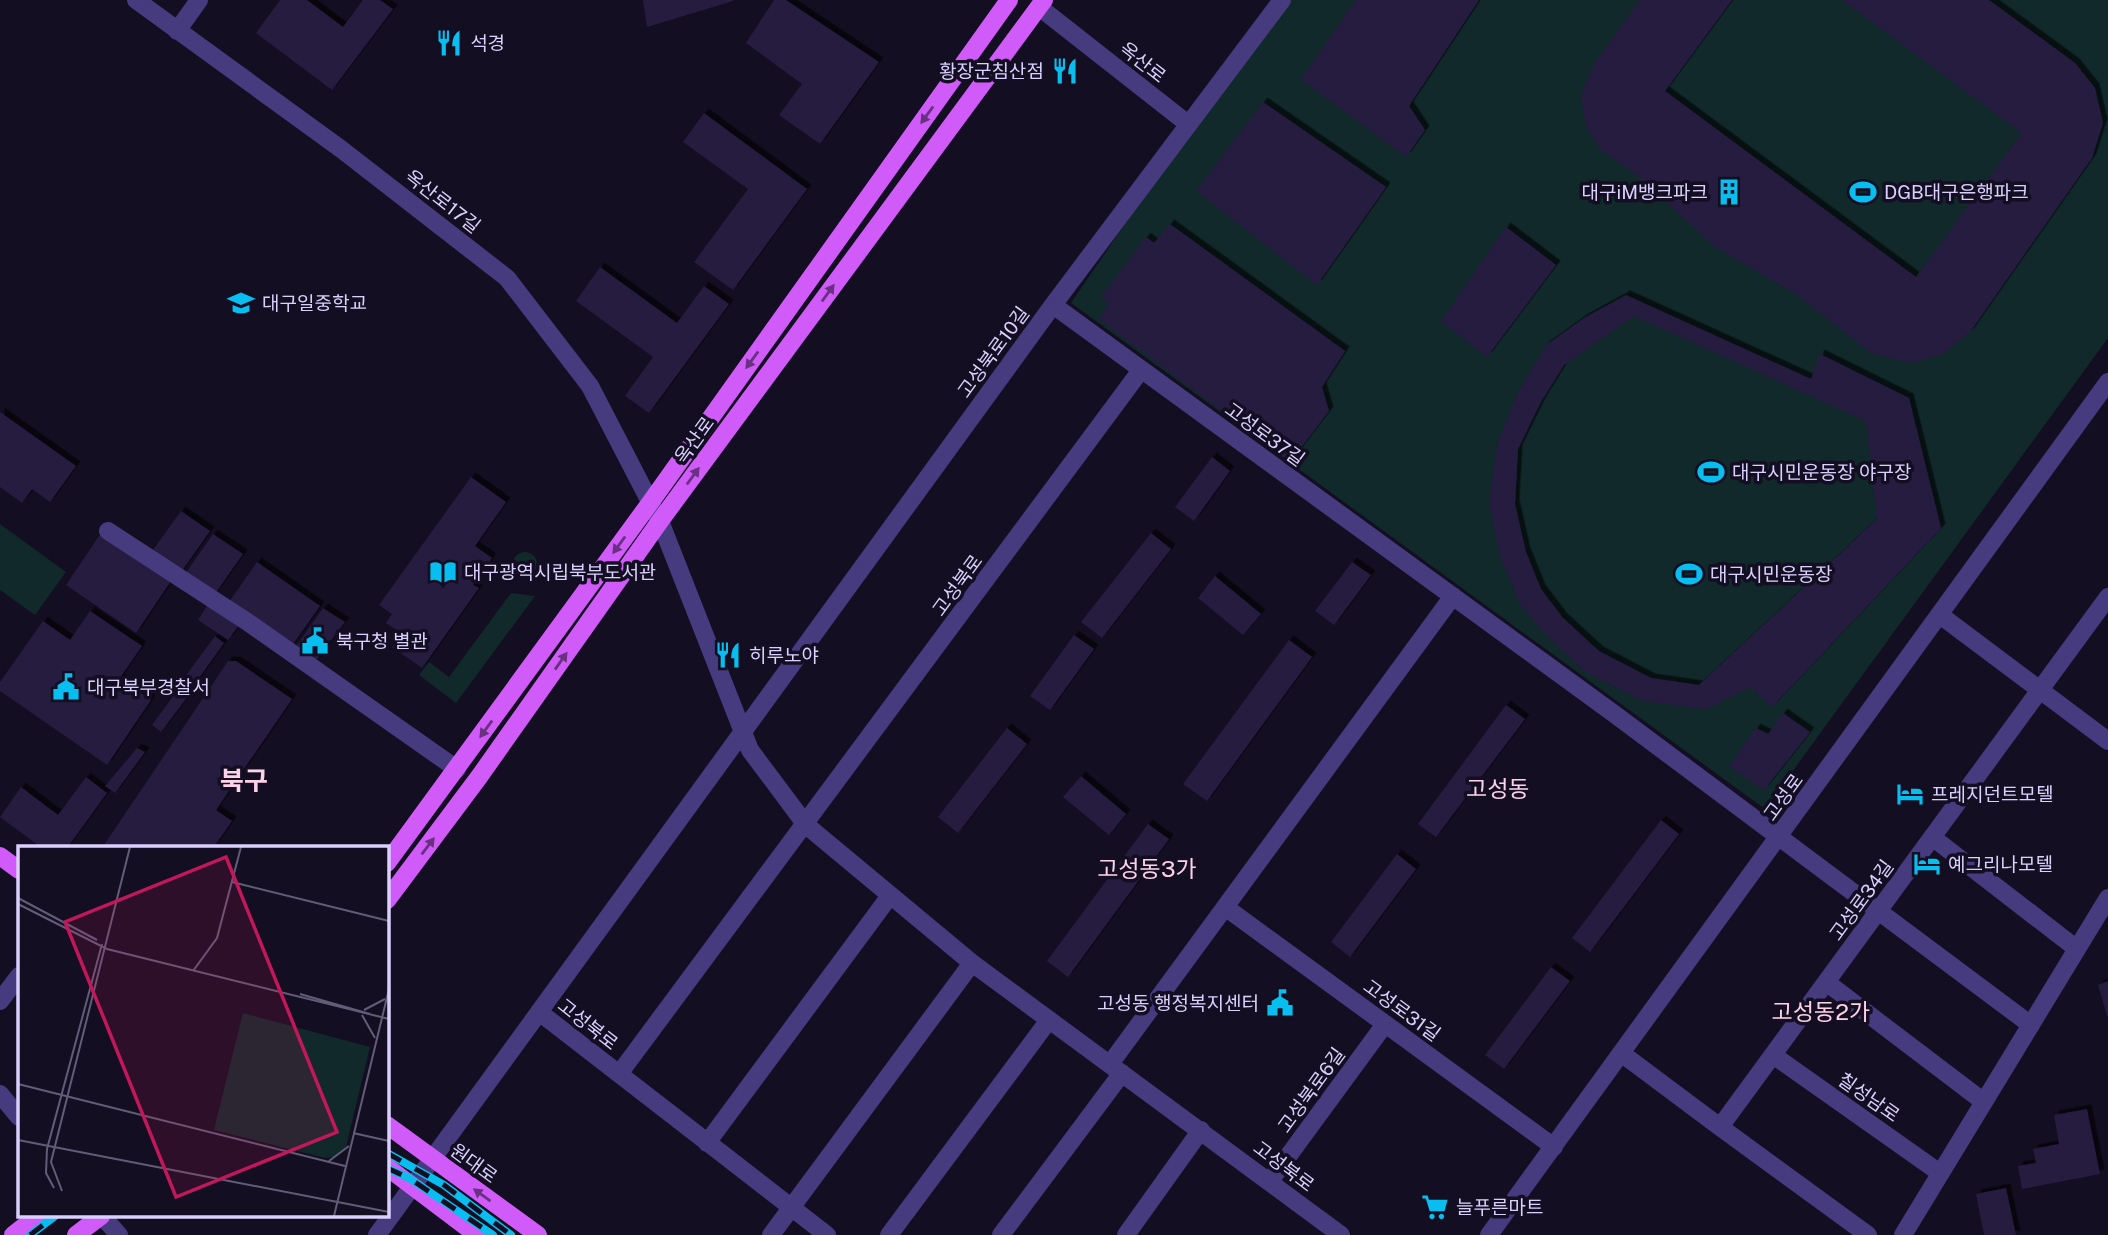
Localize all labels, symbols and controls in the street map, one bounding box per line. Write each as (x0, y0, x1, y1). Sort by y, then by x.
restaurant icon: 석경 (434, 28, 464, 58)
place label: 석경 (470, 32, 505, 54)
street label: 옥산로 (1116, 37, 1170, 87)
restaurant icon: 황장군침산점 (1050, 56, 1080, 86)
place label: 황장군침산점 (939, 60, 1044, 82)
one-way arrow (920, 106, 934, 124)
street label: 옥산로17길 (401, 165, 485, 237)
building icon: 대구iM뱅크파크 (1714, 177, 1744, 207)
sports icon: DGB대구은행파크 (1848, 177, 1878, 207)
place label: 대구iM뱅크파크 (1582, 181, 1708, 203)
place label: DGB대구은행파크 (1884, 181, 2029, 203)
one-way arrow (821, 284, 835, 302)
school or university icon: 대구일중학교 (226, 288, 256, 318)
place label: 대구일중학교 (262, 292, 367, 314)
street label: 고성북로10길 (953, 302, 1033, 402)
one-way arrow (745, 351, 759, 369)
street label: 고성로37길 (1221, 398, 1309, 470)
street label: 옥산로 (670, 412, 718, 468)
sports icon: 대구시민운동장 야구장 (1696, 457, 1726, 487)
place label: 대구시민운동장 야구장 (1732, 461, 1911, 483)
one-way arrow (686, 467, 700, 485)
one-way arrow (613, 536, 627, 554)
street label: 고성북로 (928, 550, 986, 620)
library icon: 대구광역시립북부도서관 (428, 557, 458, 587)
sports icon: 대구시민운동장 (1674, 559, 1704, 589)
place label: 대구광역시립북부도서관 (464, 561, 656, 583)
place label: 대구시민운동장 (1710, 563, 1832, 585)
public building icon: 북구청 별관 (300, 626, 330, 656)
place label: 북구청 별관 (336, 630, 428, 652)
restaurant icon: 히루노야 (713, 640, 743, 670)
place label: 히루노야 (749, 644, 819, 666)
one-way arrow (554, 652, 568, 670)
public building icon: 대구북부경찰서 (51, 672, 81, 702)
place label: 대구북부경찰서 (87, 676, 209, 698)
one-way arrow (479, 720, 493, 738)
district label: 북구 (220, 765, 268, 796)
street label: 고성로 (1759, 769, 1807, 825)
district label: 고성동 (1466, 775, 1530, 802)
hotel icon: 프레지던트모텔 (1895, 779, 1925, 809)
place label: 프레지던트모텔 (1931, 783, 2053, 805)
one-way arrow (420, 837, 435, 855)
inset map (18, 846, 388, 1218)
hotel icon: 예그리나모텔 (1912, 849, 1942, 879)
place label: 예그리나모텔 (1948, 853, 2053, 875)
district label: 고성동3가 (1097, 855, 1197, 882)
street label: 고성로34길 (1825, 856, 1897, 944)
street label: 고성로31길 (1359, 975, 1445, 1045)
public building icon: 고성동 행정복지센터 (1265, 988, 1295, 1018)
place label: 고성동 행정복지센터 (1097, 992, 1259, 1014)
street label: 고성북로 (554, 994, 622, 1054)
district label: 고성동2가 (1772, 998, 1870, 1025)
street label: 고성북로6길 (1273, 1043, 1349, 1137)
street label: 칠성남로 (1834, 1068, 1904, 1126)
street label: 고성북로 (1249, 1136, 1319, 1196)
street label: 원대로 (446, 1139, 502, 1187)
one-way arrow (473, 1188, 492, 1202)
supermarket icon: 늘푸른마트 (1420, 1192, 1450, 1222)
place label: 늘푸른마트 (1456, 1196, 1543, 1218)

